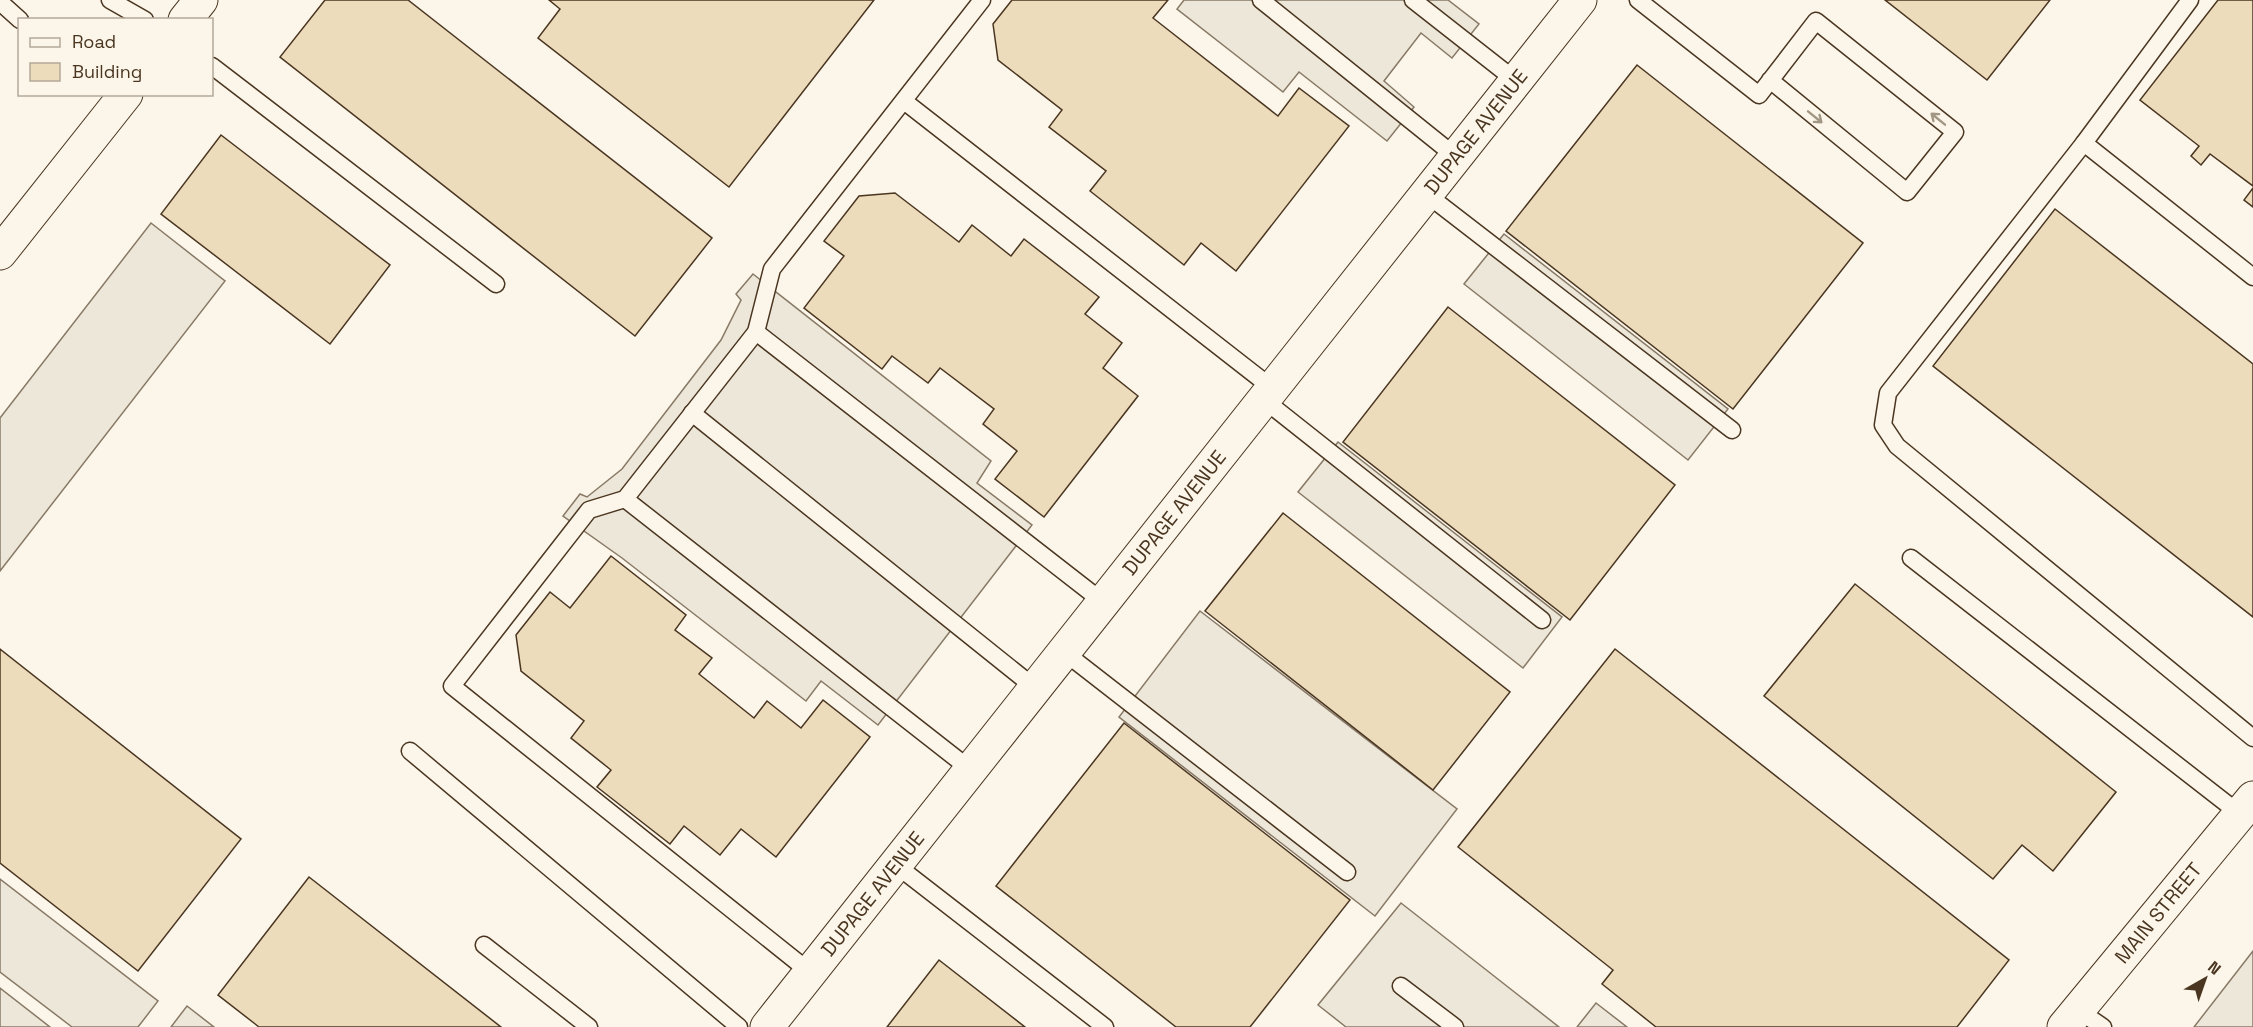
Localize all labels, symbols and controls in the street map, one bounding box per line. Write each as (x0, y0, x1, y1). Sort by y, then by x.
legend (18, 18, 213, 96)
text: Road (72, 30, 116, 53)
text: Building (72, 60, 142, 83)
street label: DUPAGE AVENUE (1418, 64, 1533, 199)
one-way arrow (1807, 111, 1823, 124)
one-way arrow (1931, 112, 1947, 125)
street label: DUPAGE AVENUE (1117, 445, 1232, 580)
street label: DUPAGE AVENUE (815, 826, 930, 962)
street label: MAIN STREET (2109, 857, 2208, 969)
north arrow (2175, 949, 2235, 1009)
text: N (2203, 956, 2225, 979)

